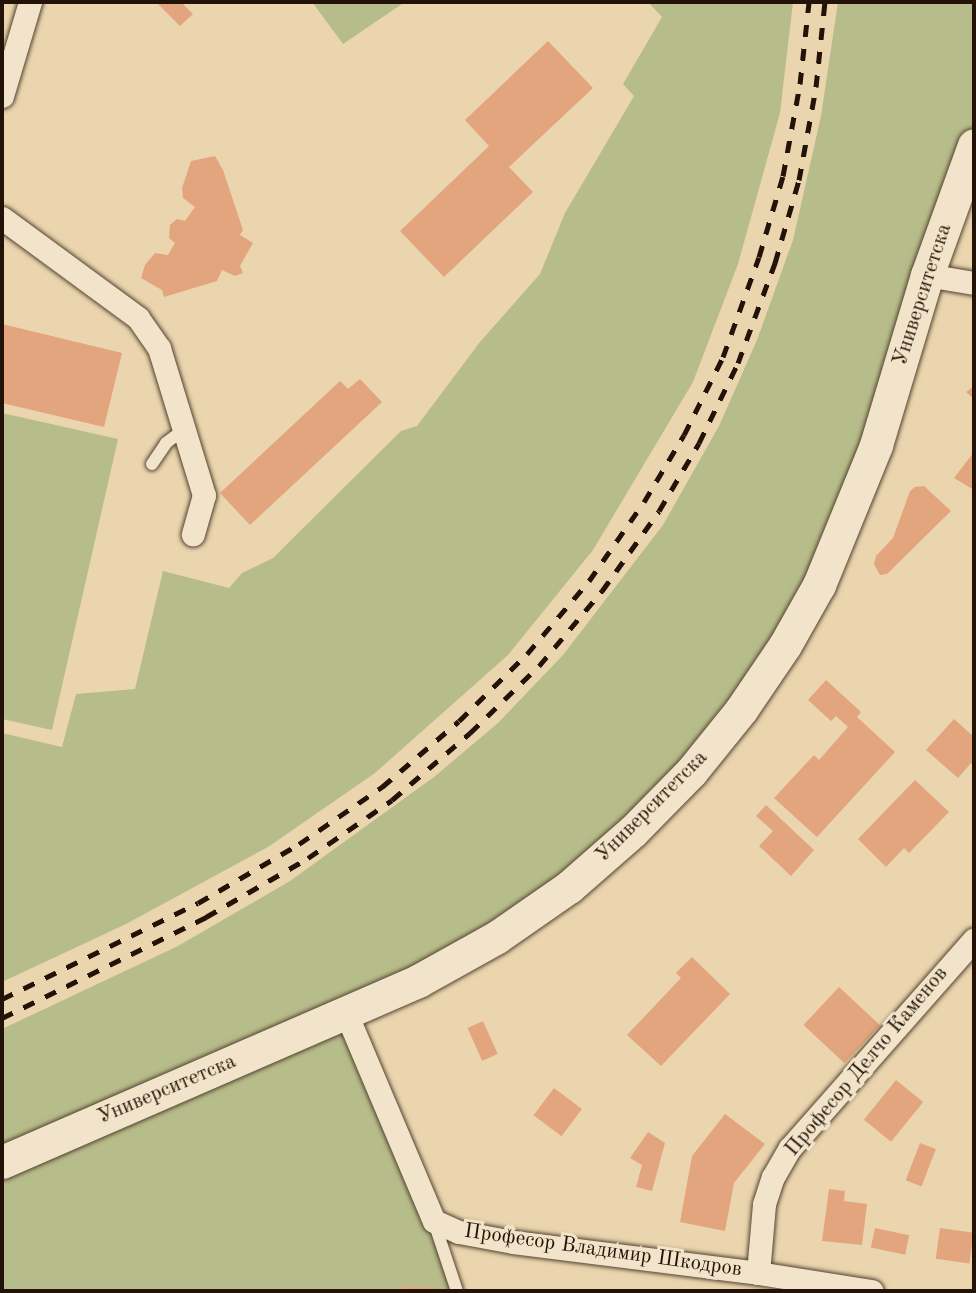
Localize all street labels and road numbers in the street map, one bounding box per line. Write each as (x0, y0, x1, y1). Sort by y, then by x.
street label: Университетска (888, 221, 958, 369)
street label: Университетска (591, 746, 713, 868)
street label: Професор Делчо Каменов (780, 962, 954, 1162)
street label: Университетска (94, 1050, 240, 1130)
street label: Професор Владимир Шкодров (463, 1219, 743, 1283)

